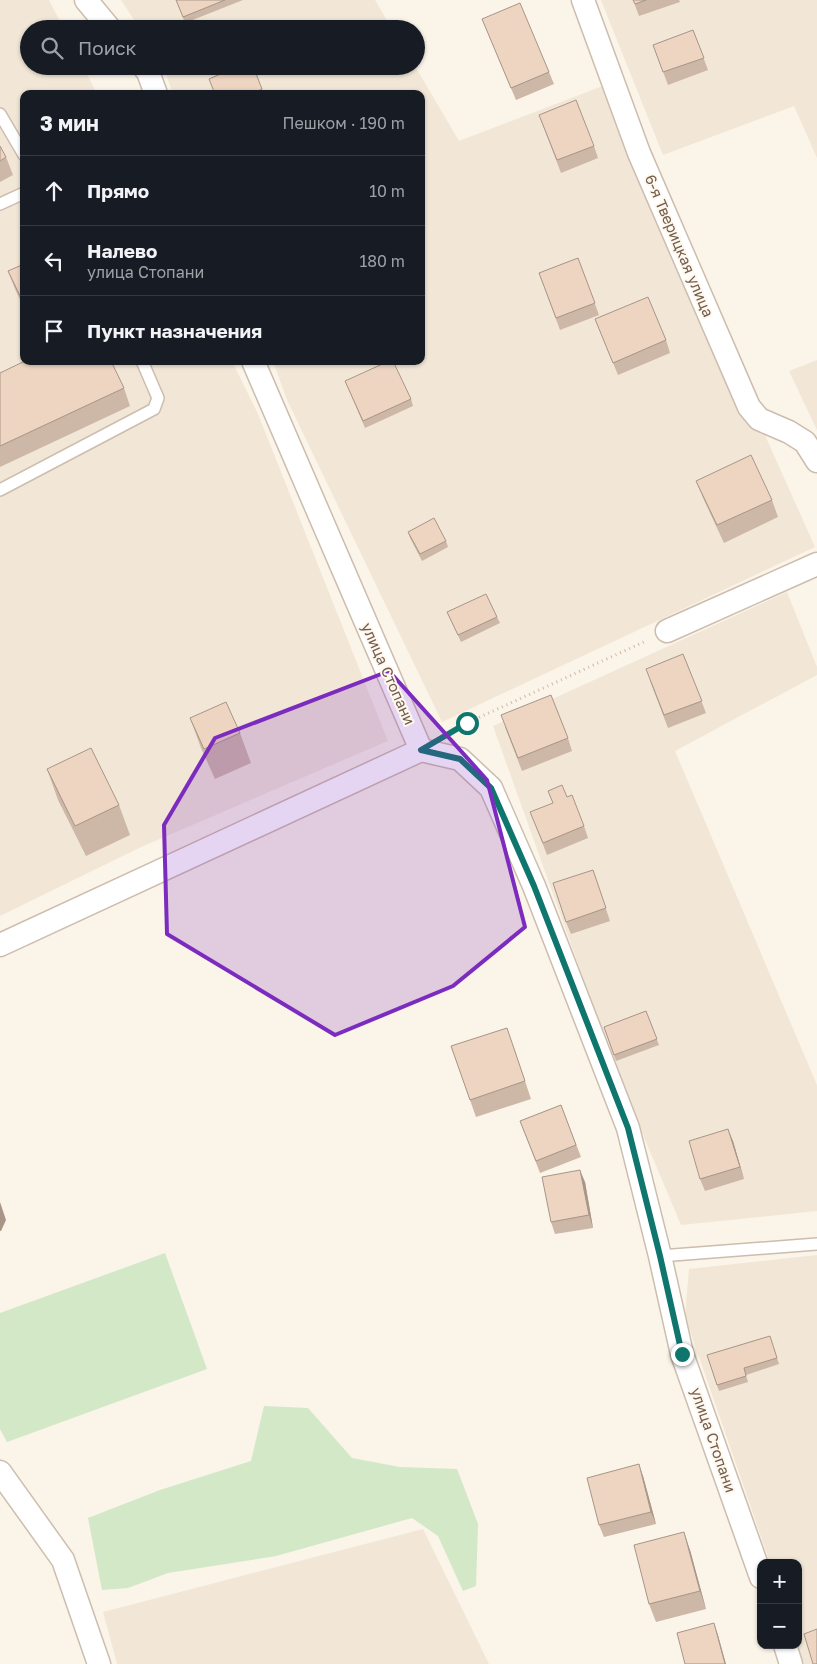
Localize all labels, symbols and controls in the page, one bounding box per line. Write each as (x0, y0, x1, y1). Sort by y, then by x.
search box (20, 20, 425, 75)
icon: search (38, 34, 66, 62)
text: Поиск (78, 36, 137, 59)
text: 3 мин (40, 110, 99, 136)
text: Пешком · 190 m (282, 113, 405, 133)
street label: 6-я Тверицкая улица (642, 172, 718, 320)
icon: ahead (40, 177, 68, 205)
text: Прямо (87, 179, 149, 202)
text: 10 m (369, 181, 405, 201)
text: Налево (87, 239, 157, 262)
icon: left (40, 247, 68, 275)
text: 180 m (359, 251, 405, 271)
text: улица Стопани (87, 262, 204, 282)
icon: arrive (40, 317, 68, 345)
text: Пункт назначения (87, 319, 262, 342)
street label: улица Стопани (358, 620, 419, 727)
route start (456, 712, 479, 735)
route end (671, 1343, 694, 1366)
street label: улица Стопани (688, 1385, 740, 1495)
map controls (757, 1559, 802, 1649)
button: + (757, 1559, 802, 1604)
button: − (757, 1604, 802, 1649)

